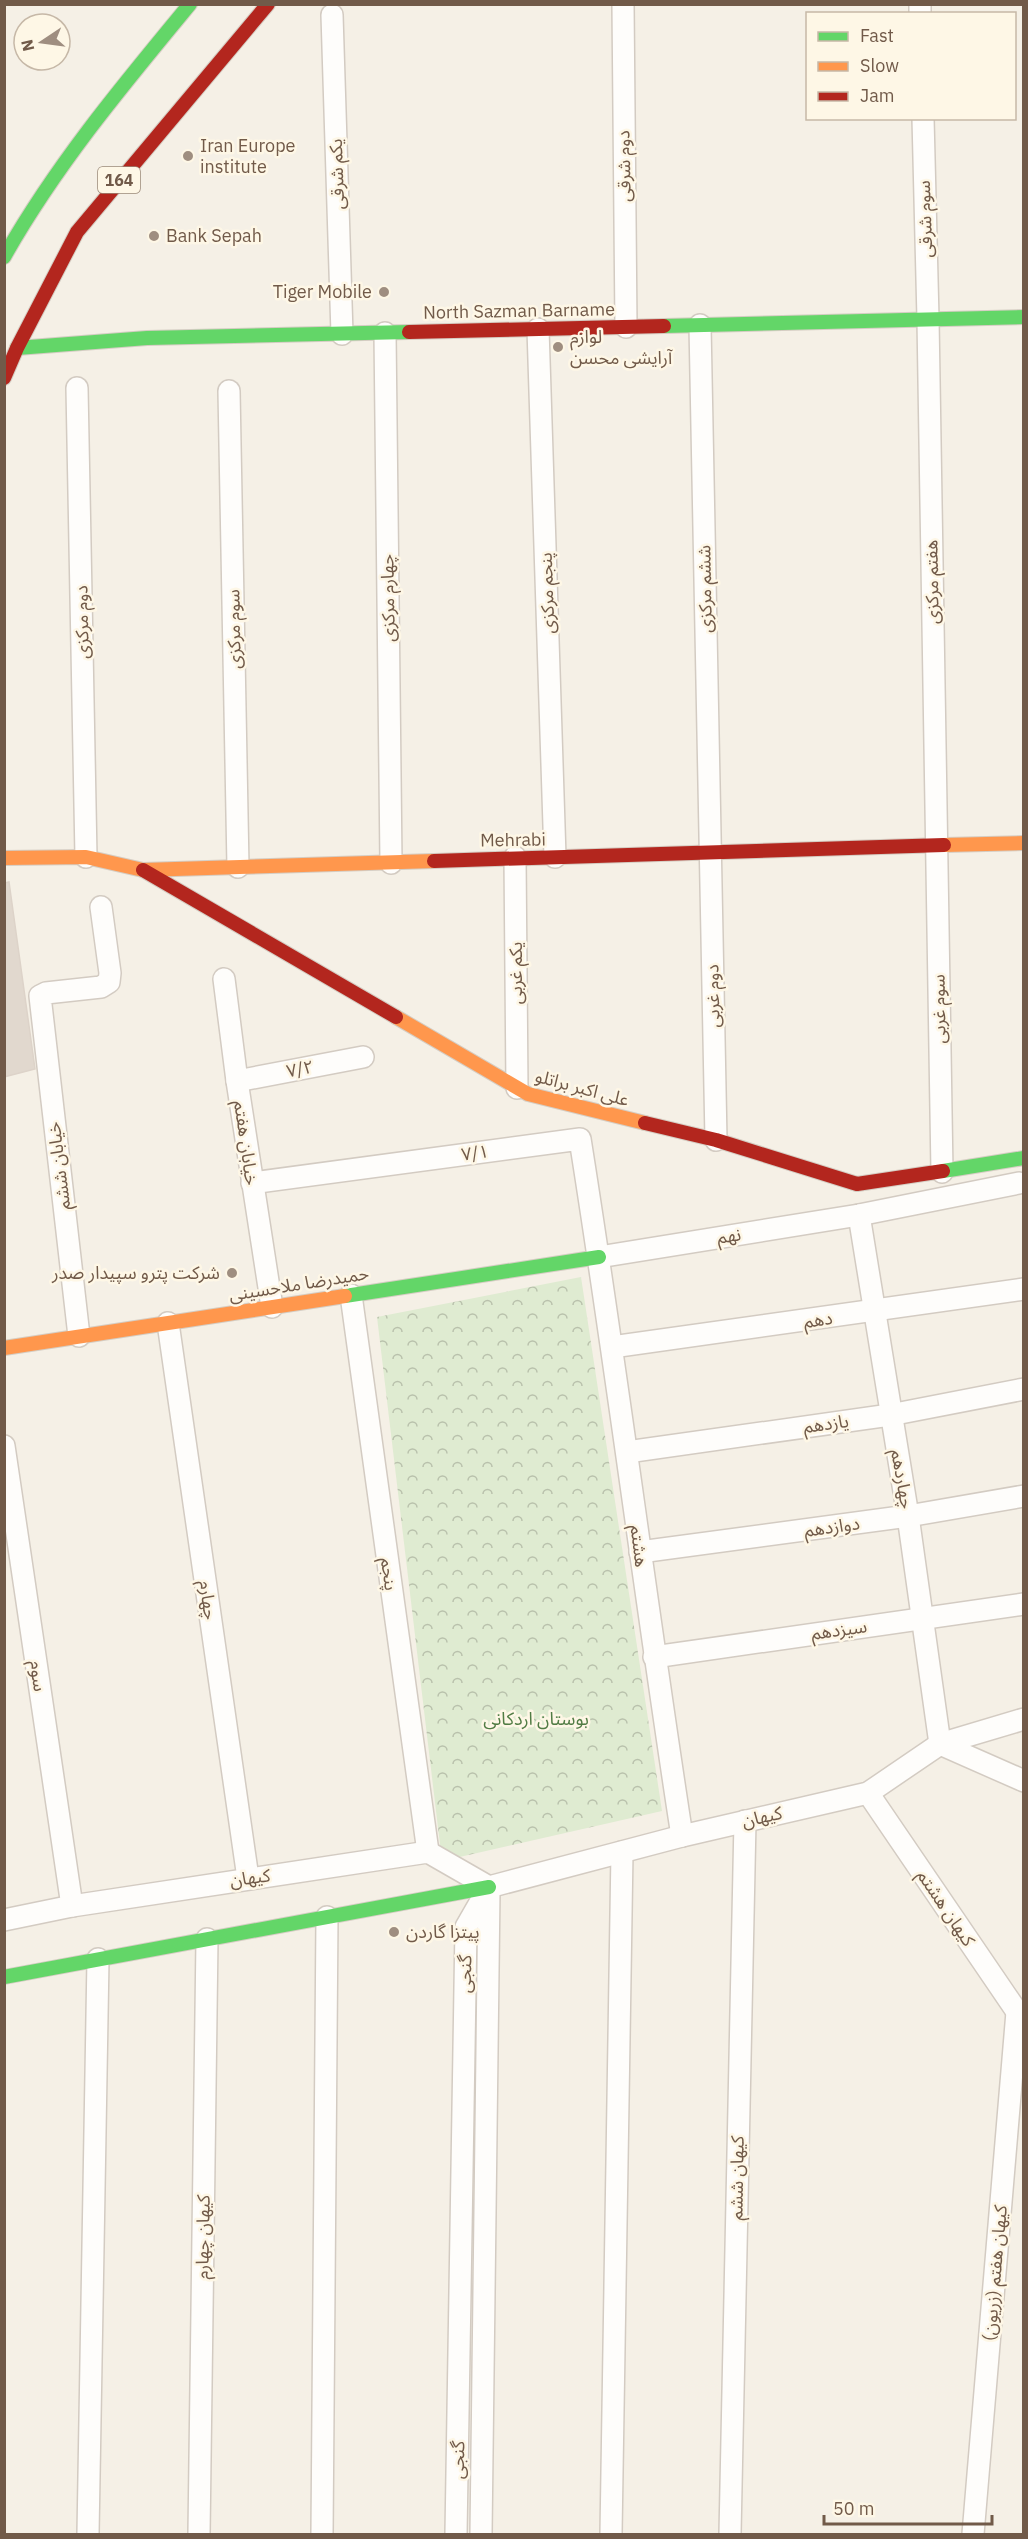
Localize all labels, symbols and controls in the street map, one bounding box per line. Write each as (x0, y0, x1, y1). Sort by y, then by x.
north arrow (12, 12, 72, 72)
legend (806, 12, 1016, 120)
text: Fast (860, 24, 894, 47)
text: N (16, 37, 38, 53)
text: Slow (860, 54, 899, 77)
text: Jam (860, 84, 895, 107)
street label: دوم شرقی (611, 130, 639, 202)
place label: Iran Europe institute (200, 134, 296, 178)
street label: یکم شرقی (324, 138, 351, 210)
marker: Iran Europe institute (181, 149, 195, 163)
road number: 164 (98, 167, 140, 193)
street label: سوم شرقی (912, 180, 940, 258)
place label: Bank Sepah (166, 224, 262, 247)
marker: Bank Sepah (147, 229, 161, 243)
place label: Tiger Mobile (273, 280, 372, 303)
marker: Tiger Mobile (377, 285, 391, 299)
street label: North Sazman Barname (423, 297, 615, 324)
place label: لوازم آرایشی محسن (570, 325, 673, 369)
marker: لوازم آرایشی محسن (551, 340, 565, 354)
street label: هفتم مرکزی (919, 540, 946, 624)
street label: ششم مرکزی (692, 545, 719, 633)
street label: پنجم مرکزی (534, 552, 561, 634)
street label: چهارم مرکزی (375, 554, 403, 642)
street label: دوم مرکزی (69, 585, 97, 659)
street label: سوم مرکزی (221, 589, 249, 669)
street label: Mehrabi (480, 827, 546, 852)
street label: یکم غربی (504, 942, 529, 1004)
street label: دوم غربی (700, 964, 728, 1028)
street label: سوم غربی (926, 974, 954, 1044)
street label: ۷/۲ (284, 1055, 316, 1082)
street label: علی اکبر براتلو (533, 1064, 632, 1111)
street label: خیابان هفتم (227, 1099, 264, 1187)
street label: خیابان ششم (42, 1120, 77, 1212)
street label: ۷/۱ (460, 1139, 490, 1166)
street label: نهم (715, 1222, 743, 1251)
place label: شرکت پترو سپیدار صدر (51, 1261, 220, 1284)
street label: حمیدرضا ملاحسینی (227, 1261, 371, 1306)
marker: شرکت پترو سپیدار صدر (225, 1266, 239, 1280)
street label: دهم (802, 1306, 834, 1335)
street label: یازدهم (802, 1409, 850, 1440)
street label: چهاردهم (884, 1447, 919, 1511)
street label: دوازدهم (803, 1511, 862, 1544)
street label: هشتم (624, 1523, 653, 1569)
street label: پنجم (374, 1556, 403, 1592)
street label: چهارم (191, 1579, 223, 1622)
street label: سیزدهم (809, 1614, 869, 1647)
street label: سوم (22, 1659, 52, 1693)
park label: بوستان اردکانی (483, 1707, 589, 1730)
street label: کیهان (739, 1801, 785, 1832)
street label: کیهان (228, 1863, 272, 1892)
street label: کیهان هشتم (911, 1865, 981, 1952)
place label: پیتزا گاردن (406, 1920, 480, 1943)
marker: پیتزا گاردن (387, 1925, 401, 1939)
street label: گنجی (453, 1954, 476, 1993)
street label: کیهان ششم (724, 2135, 751, 2221)
street label: کیهان چهارم (190, 2194, 218, 2280)
street label: کیهان هفتم (زریون) (977, 2203, 1014, 2342)
street label: گنجی (446, 2440, 469, 2479)
scale bar (824, 2488, 992, 2526)
text: 50 m (833, 2497, 875, 2520)

